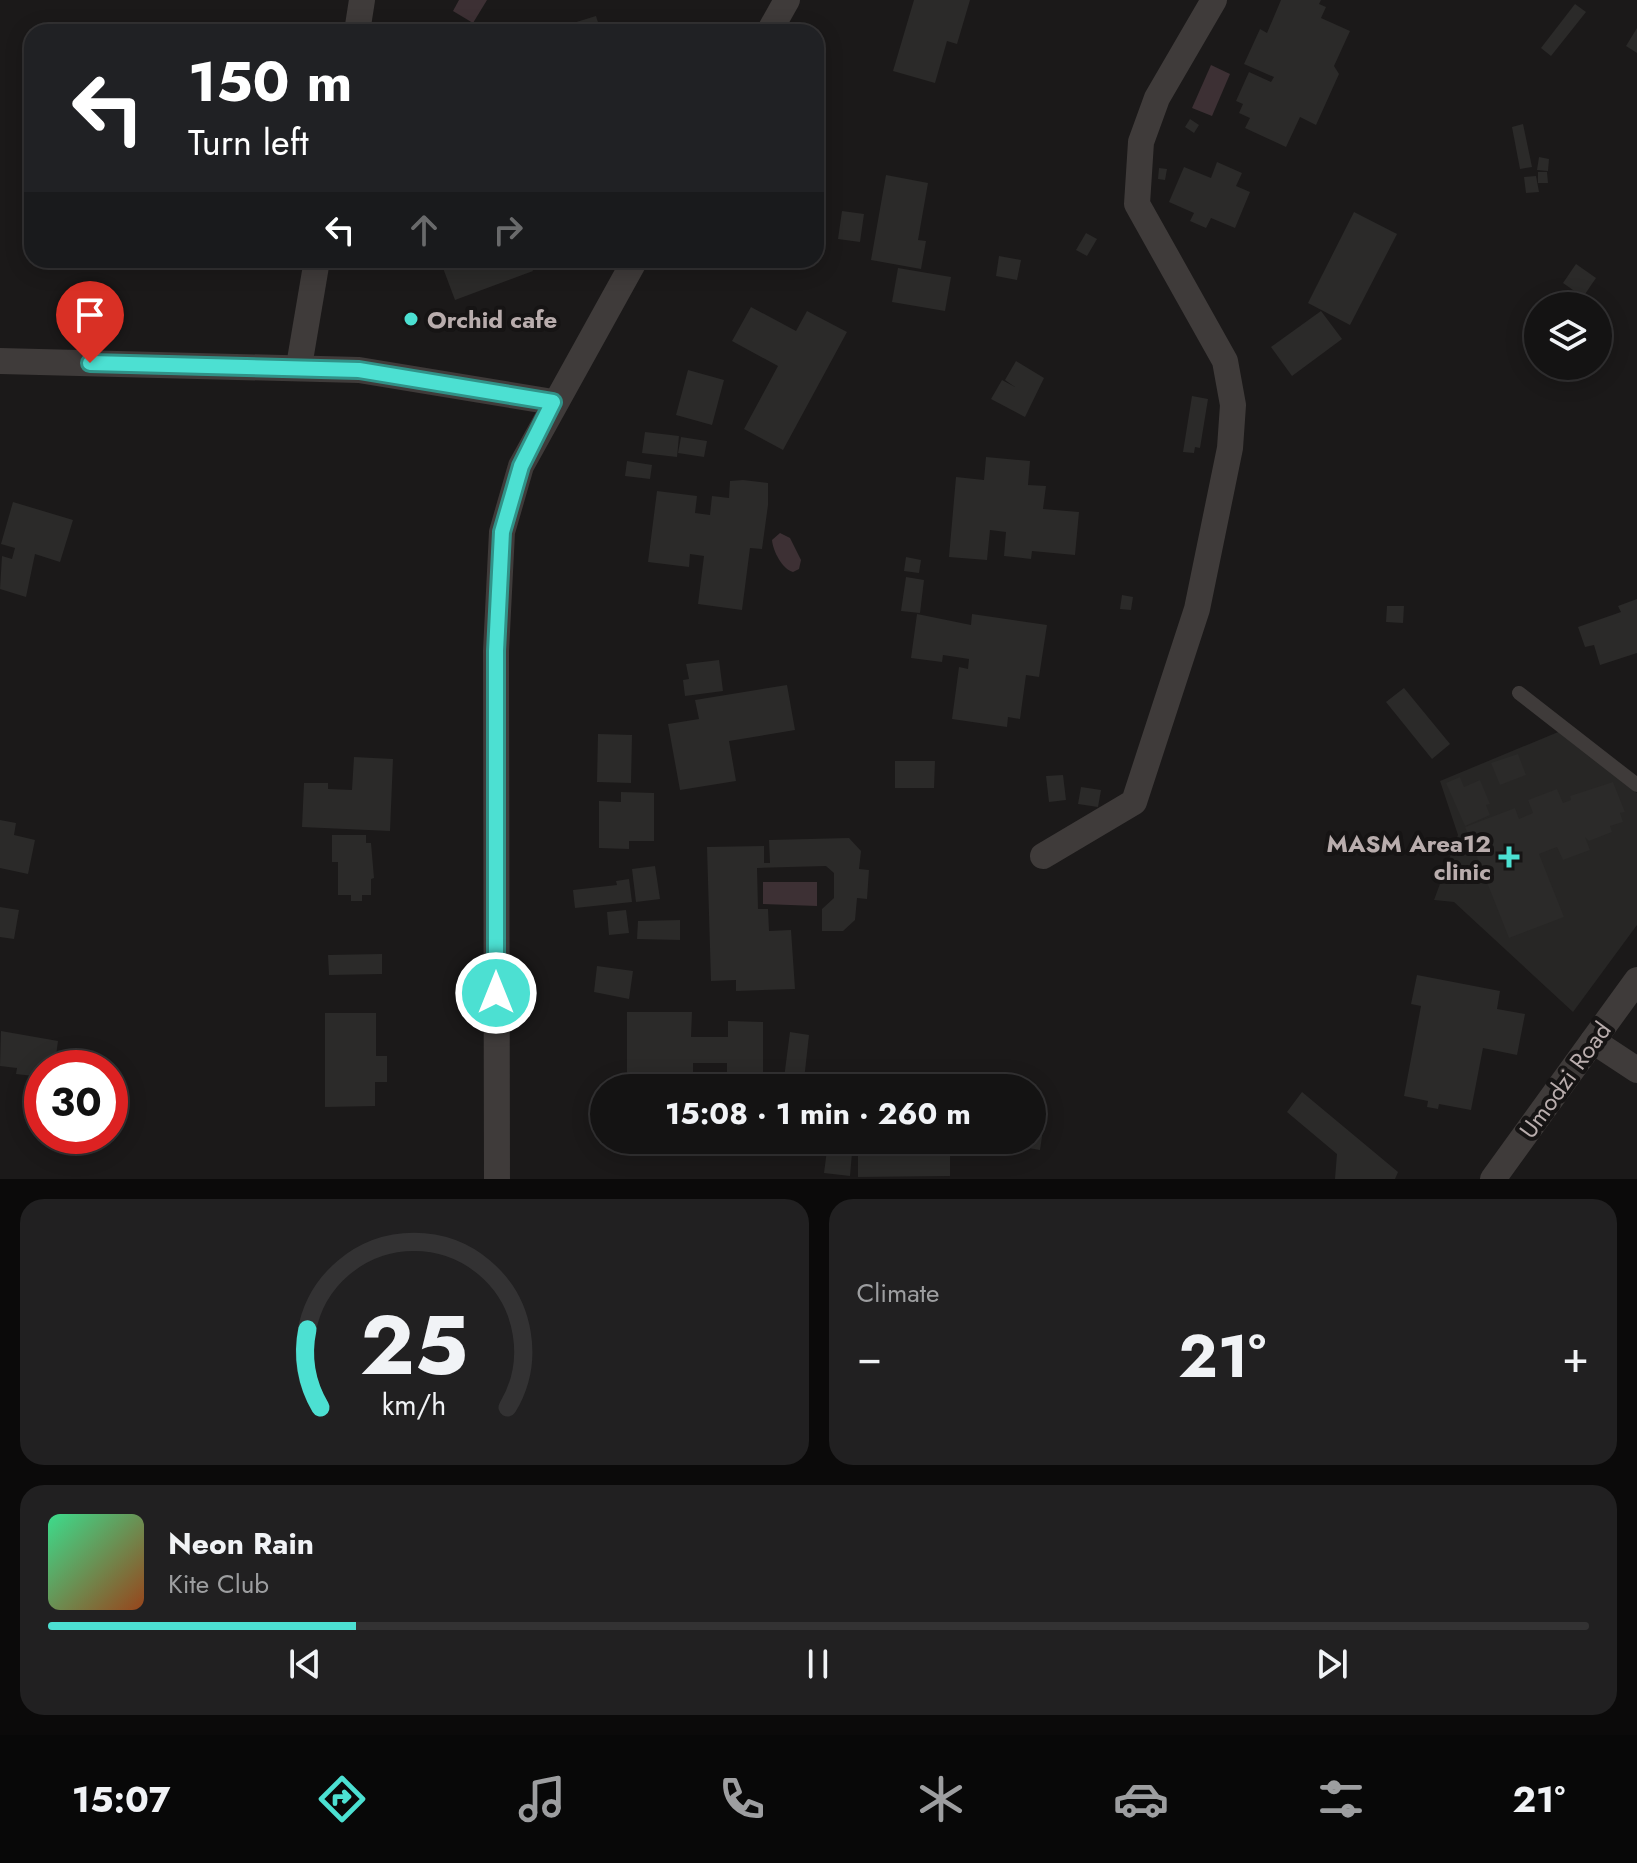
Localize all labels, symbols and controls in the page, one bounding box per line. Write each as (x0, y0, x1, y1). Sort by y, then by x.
text: 150 m (188, 41, 352, 122)
icon: left (56, 56, 160, 160)
text: Turn left (188, 116, 309, 168)
icon: left (318, 208, 362, 252)
icon: ahead (402, 208, 446, 252)
icon: right (486, 208, 530, 252)
pin (56, 281, 124, 363)
map controls (1524, 292, 1612, 380)
button: layers (1524, 292, 1612, 380)
icon: arrive (68, 293, 112, 337)
place label: Orchid cafe (427, 302, 557, 337)
marker: Orchid cafe (402, 310, 420, 328)
place label: MASM Area12 clinic (1327, 826, 1491, 889)
marker: MASM Area12 clinic (1498, 846, 1520, 868)
position arrow (454, 951, 538, 1035)
street label: Umodzi Road (1511, 1014, 1619, 1146)
speed limit sign: 30 (24, 1050, 128, 1154)
text: 15:08 · 1 min · 260 m (665, 1092, 971, 1135)
text: Climate (857, 1274, 939, 1312)
text: 25 (360, 1285, 468, 1405)
text: 21° (1178, 1313, 1266, 1400)
text: − (857, 1325, 882, 1389)
text: + (1562, 1325, 1589, 1389)
text: km/h (382, 1384, 447, 1426)
text: Neon Rain (168, 1522, 314, 1565)
text: Kite Club (168, 1565, 269, 1603)
icon: previous (283, 1642, 327, 1686)
icon: pause (796, 1642, 840, 1686)
icon: next (1310, 1642, 1354, 1686)
icon: directions (314, 1771, 370, 1827)
icon: music (514, 1771, 570, 1827)
icon: phone (714, 1771, 770, 1827)
icon: climate (913, 1771, 969, 1827)
icon: car (1113, 1771, 1169, 1827)
icon: filters (1313, 1771, 1369, 1827)
text: 15:07 (72, 1773, 171, 1825)
text: 21° (1512, 1773, 1565, 1825)

